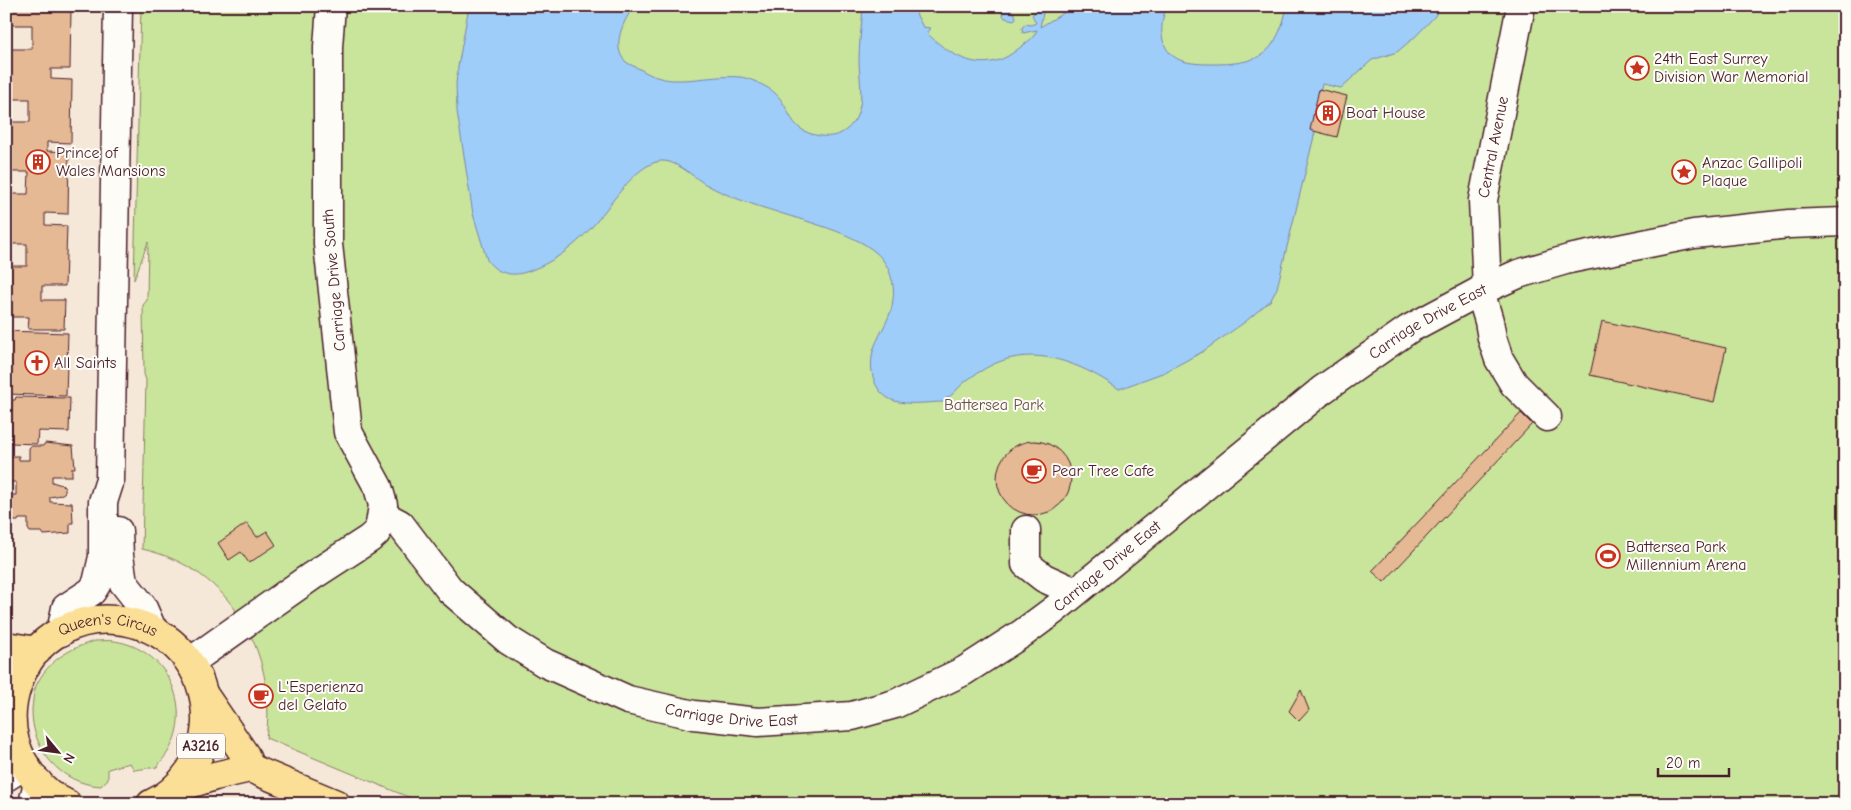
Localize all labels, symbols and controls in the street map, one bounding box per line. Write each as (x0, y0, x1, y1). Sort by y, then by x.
place label: 24th East Surrey Division War Memorial (1654, 50, 1809, 86)
place icon: 24th East Surrey Division War Memorial (1624, 55, 1650, 81)
street label: Central Avenue (1475, 95, 1512, 200)
building icon: Boat House (1315, 100, 1341, 126)
place label: Boat House (1346, 104, 1425, 122)
place label: Prince of Wales Mansions (56, 144, 166, 180)
building icon: Prince of Wales Mansions (25, 149, 51, 175)
place label: Anzac Gallipoli Plaque (1702, 154, 1802, 190)
place icon: Anzac Gallipoli Plaque (1671, 159, 1697, 185)
street label: Carriage Drive South (319, 208, 349, 352)
street label: Carriage Drive East (1365, 280, 1490, 363)
church icon: All Saints (24, 350, 50, 376)
place label: All Saints (54, 354, 117, 372)
park label: Battersea Park (944, 396, 1044, 414)
cafe icon: Pear Tree Cafe (1021, 458, 1047, 484)
place label: Pear Tree Cafe (1052, 462, 1154, 480)
street label: Carriage Drive East (1050, 517, 1165, 616)
place label: Battersea Park Millennium Arena (1626, 538, 1747, 574)
sports icon: Battersea Park Millennium Arena (1595, 543, 1621, 569)
street label: Queen's Circus (55, 611, 161, 640)
place label: L'Esperienza del Gelato (278, 678, 364, 714)
cafe icon: L'Esperienza del Gelato (248, 683, 274, 709)
street label: Carriage Drive East (663, 700, 799, 731)
north arrow (32, 728, 82, 778)
road number: A3216 (177, 734, 225, 758)
scale bar (1658, 745, 1730, 777)
text: N (59, 750, 79, 766)
text: 20 m (1666, 754, 1700, 772)

